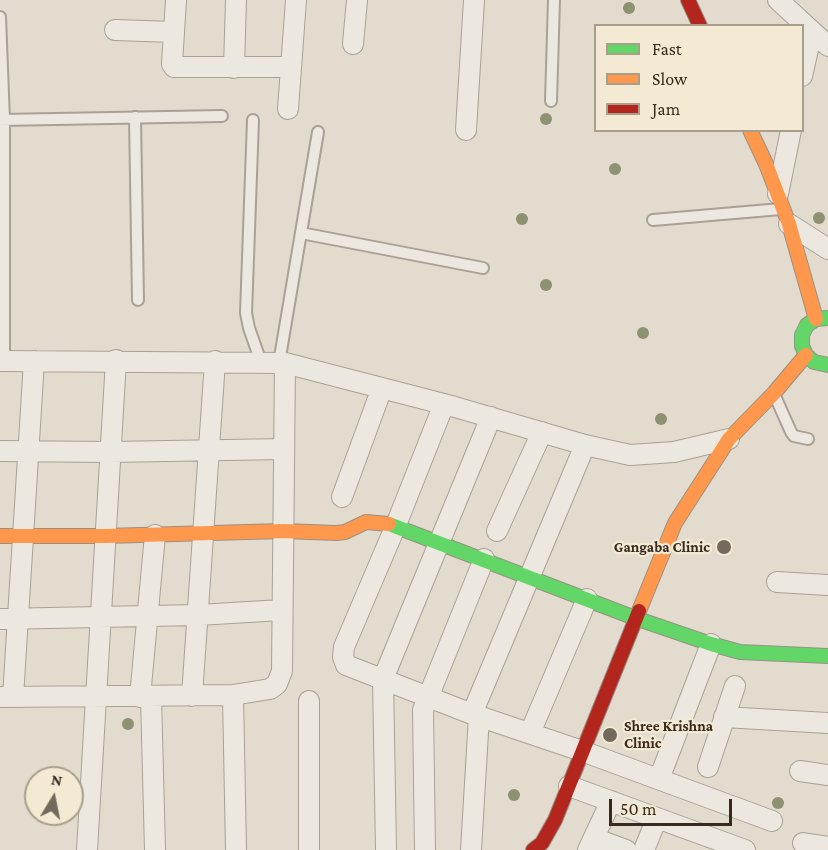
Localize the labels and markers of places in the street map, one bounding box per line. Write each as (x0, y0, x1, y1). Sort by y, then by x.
place label: Gangaba Clinic (614, 538, 710, 556)
marker: Gangaba Clinic (715, 538, 733, 556)
place label: Shree Krishna Clinic (624, 717, 713, 752)
marker: Shree Krishna Clinic (601, 726, 619, 744)

